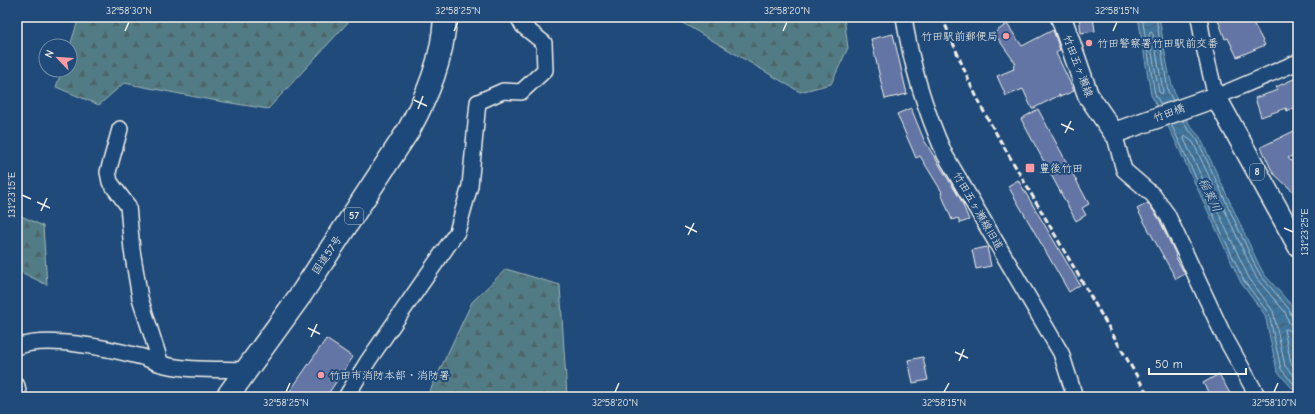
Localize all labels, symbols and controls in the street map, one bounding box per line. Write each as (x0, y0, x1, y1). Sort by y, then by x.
text: 32°58'30"N (106, 5, 152, 17)
text: 32°58'25"N (435, 5, 481, 17)
text: 32°58'20"N (764, 5, 810, 17)
text: 32°58'15"N (1095, 5, 1139, 17)
place label: 竹田駅前郵便局 (921, 30, 998, 43)
marker: 竹田駅前郵便局 (1001, 31, 1011, 41)
street label: 竹田五ヶ瀬線 (1060, 33, 1096, 99)
place label: 竹田警察署竹田駅前交番 (1097, 37, 1218, 50)
north arrow (38, 38, 78, 78)
marker: 竹田警察署竹田駅前交番 (1084, 38, 1094, 48)
text: N (42, 48, 57, 60)
street label: 竹田橋 (1151, 101, 1187, 125)
marker: 豊後竹田 (1024, 162, 1036, 174)
place label: 豊後竹田 (1039, 162, 1083, 175)
road number: 8 (1250, 164, 1264, 180)
street label: 竹田五ヶ瀬線旧道 (950, 170, 1006, 252)
text: 131°23'15"E (6, 172, 18, 218)
water label: 稲葉川 (1196, 176, 1224, 214)
road number: 57 (345, 208, 363, 224)
text: 131°23'25"E (1299, 208, 1311, 256)
street label: 国道57号 (309, 233, 345, 277)
scale bar (1149, 350, 1246, 376)
text: 50 m (1155, 357, 1183, 371)
place label: 竹田市消防本部・消防署 (329, 369, 450, 382)
marker: 竹田市消防本部・消防署 (316, 370, 326, 380)
text: 32°58'25"N (263, 397, 309, 409)
text: 32°58'20"N (592, 397, 638, 409)
text: 32°58'15"N (922, 397, 966, 409)
text: 32°58'10"N (1252, 397, 1296, 409)

